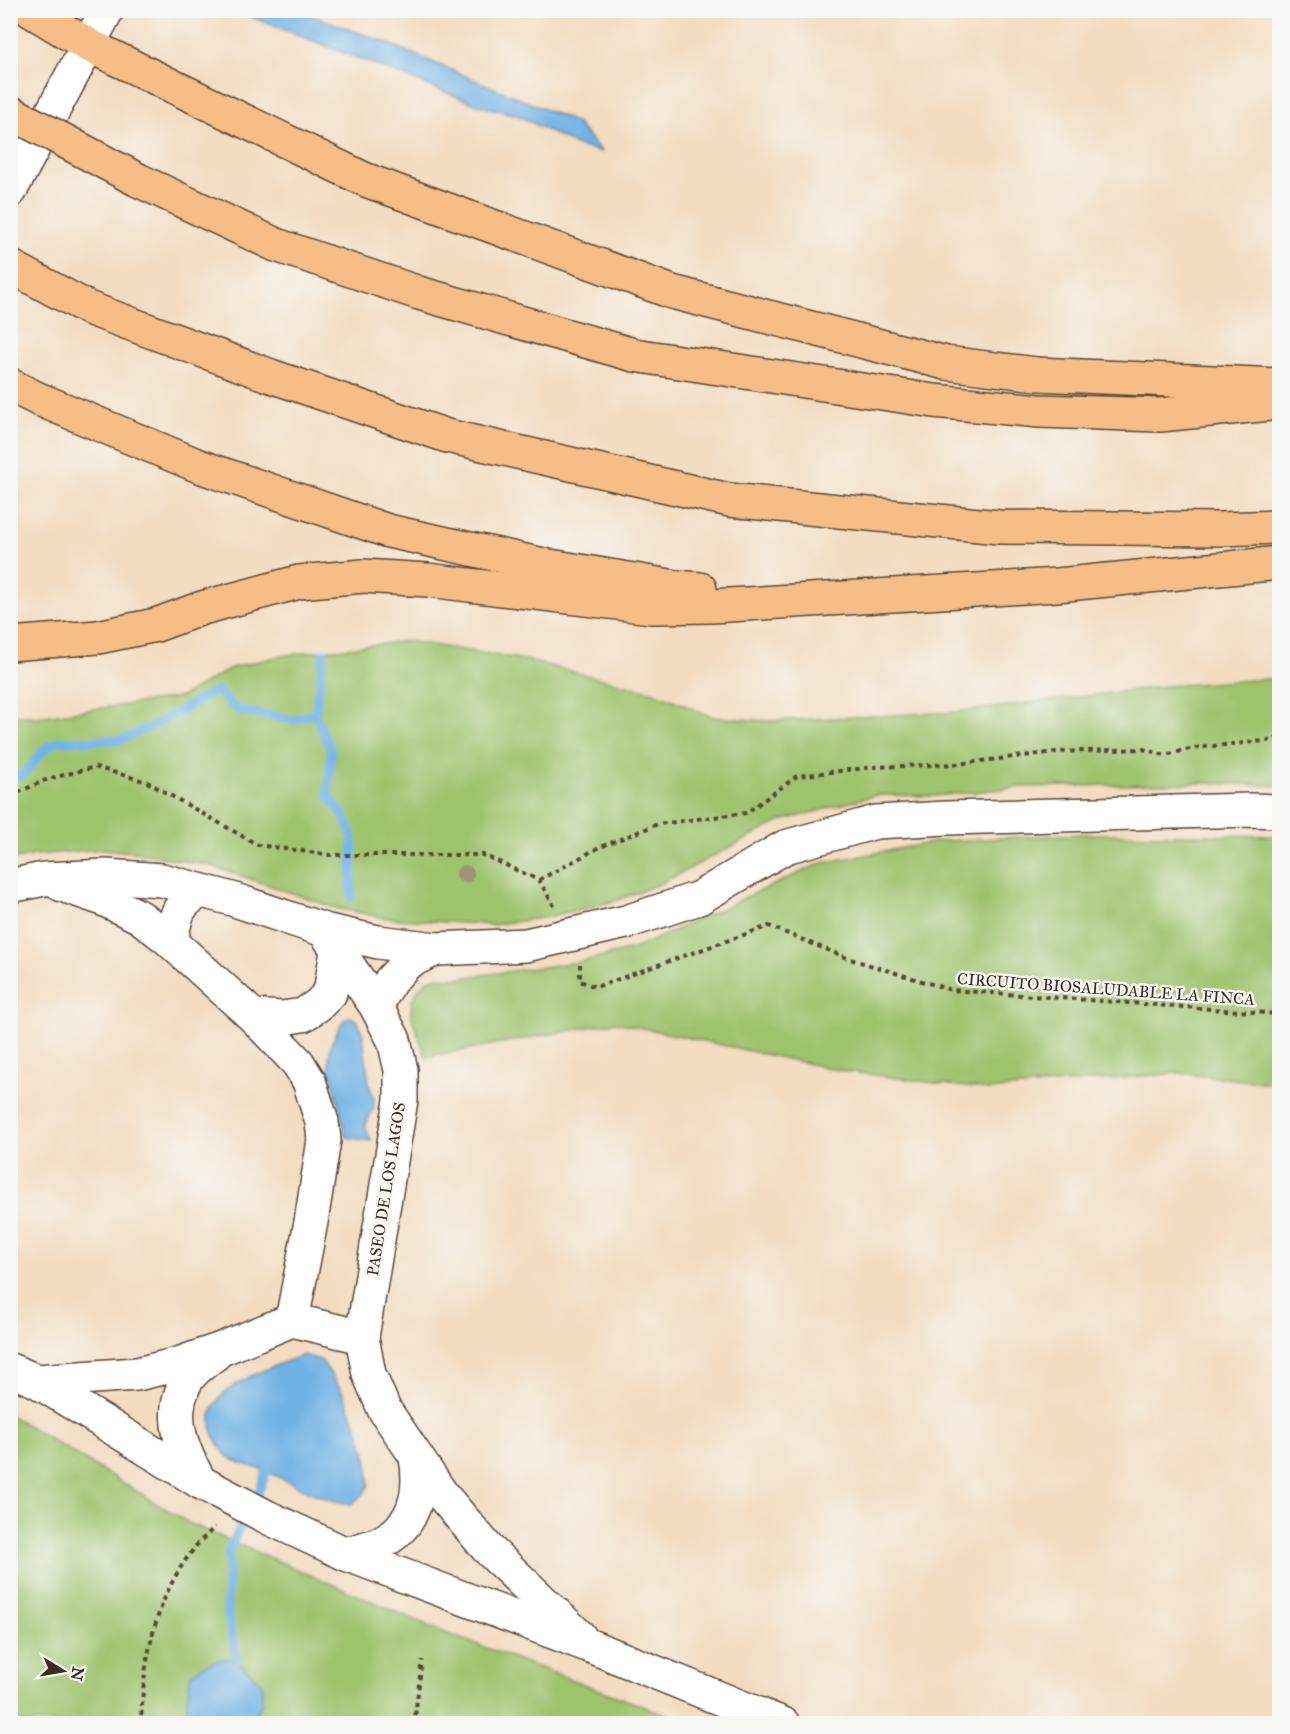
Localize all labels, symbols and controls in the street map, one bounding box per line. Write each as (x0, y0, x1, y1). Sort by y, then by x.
street label: CIRCUITO BIOSALUDABLE LA FINCA (957, 969, 1256, 1009)
street label: PASEO DE LOS LAGOS (363, 1101, 409, 1277)
north arrow (33, 1641, 93, 1701)
text: N (67, 1665, 88, 1683)

